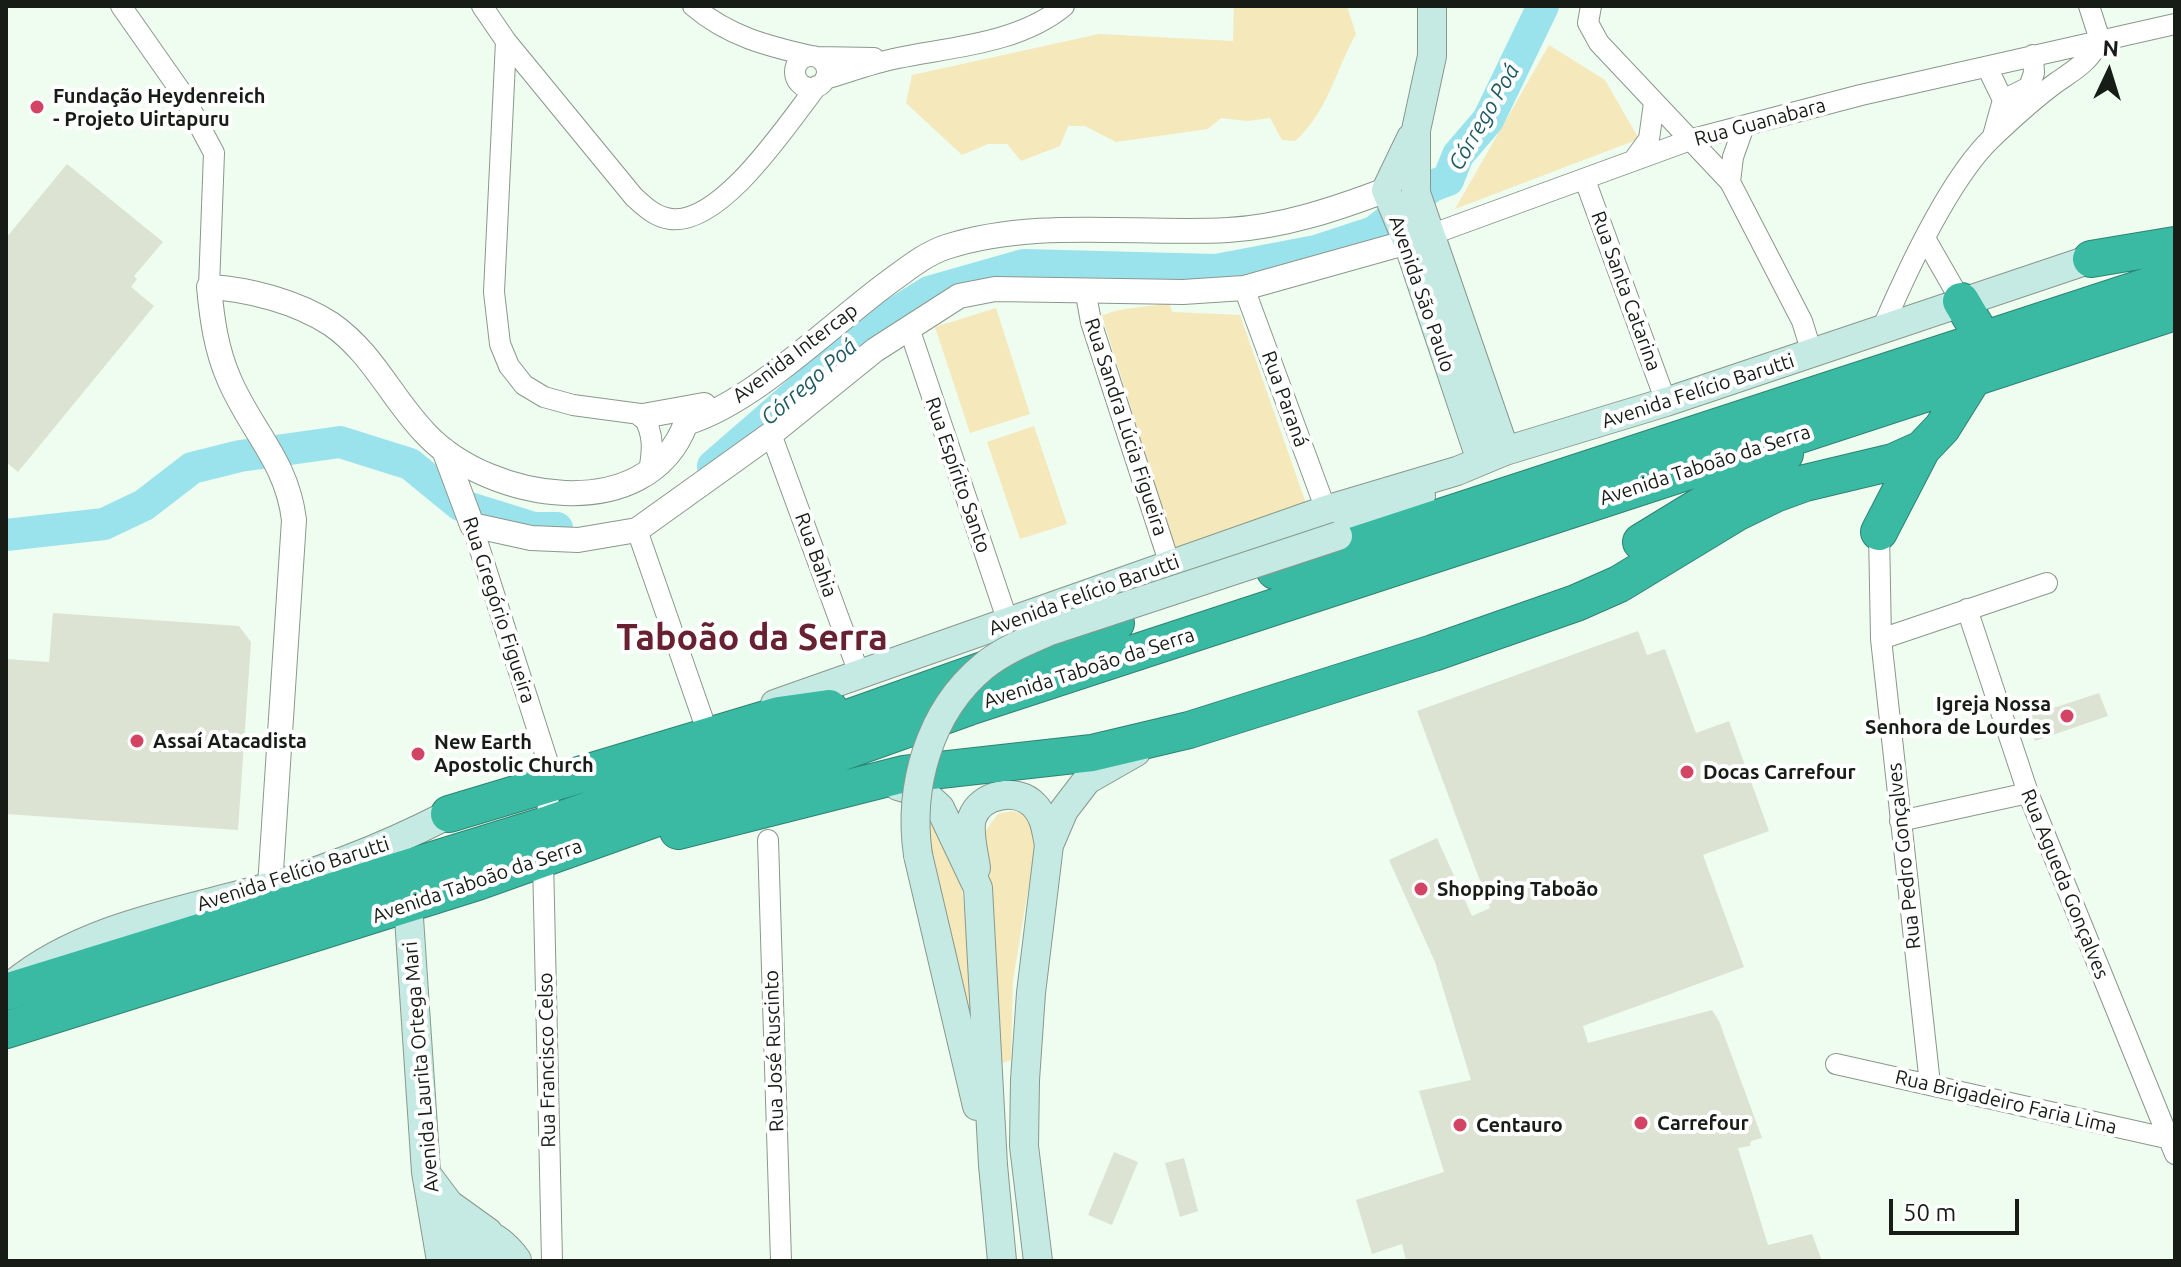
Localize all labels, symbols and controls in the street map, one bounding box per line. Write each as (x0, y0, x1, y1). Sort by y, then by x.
north arrow (2069, 32, 2149, 112)
text: N (2102, 35, 2120, 61)
water label: Córrego Poá (1443, 59, 1525, 175)
place label: Fundação Heydenreich - Projeto Uirtapuru (53, 84, 265, 131)
street label: Rua Guanabara (1692, 93, 1828, 151)
marker: Fundação Heydenreich - Projeto Uirtapuru (28, 98, 46, 116)
street label: Rua Santa Catarina (1586, 208, 1666, 374)
street label: Avenida São Paulo (1384, 213, 1460, 375)
street label: Avenida Intercap (728, 298, 862, 408)
street label: Rua Sandra Lúcia Figueira (1079, 315, 1173, 539)
water label: Córrego Poá (756, 333, 862, 431)
street label: Rua Paraná (1257, 348, 1313, 450)
street label: Avenida Felício Barutti (1599, 349, 1797, 433)
street label: Rua Espírito Santo (920, 394, 996, 556)
street label: Avenida Taboão da Serra (1596, 420, 1814, 510)
street label: Rua Bahia (790, 509, 842, 601)
street label: Rua Gregório Figueira (458, 514, 540, 706)
street label: Avenida Felício Barutti (985, 549, 1183, 641)
district label: Taboão da Serra (616, 616, 888, 660)
street label: Avenida Taboão da Serra (980, 623, 1198, 713)
place label: Igreja Nossa Senhora de Lourdes (1865, 692, 2051, 739)
marker: Igreja Nossa Senhora de Lourdes (2058, 707, 2076, 725)
place label: Assaí Atacadista (153, 729, 307, 753)
place label: New Earth Apostolic Church (434, 730, 594, 777)
marker: Assaí Atacadista (128, 732, 146, 750)
marker: New Earth Apostolic Church (409, 745, 427, 763)
place label: Docas Carrefour (1703, 760, 1856, 784)
street label: Rua Pedro Gonçalves (1882, 762, 1926, 950)
marker: Docas Carrefour (1678, 763, 1696, 781)
street label: Rua Agueda Gonçalves (2016, 785, 2114, 983)
street label: Avenida Felício Barutti (194, 832, 392, 916)
street label: Avenida Taboão da Serra (369, 834, 585, 928)
place label: Shopping Taboão (1437, 877, 1598, 901)
marker: Shopping Taboão (1412, 880, 1430, 898)
street label: Avenida Laurita Ortega Mari (398, 941, 444, 1193)
street label: Rua José Ruscinto (759, 970, 789, 1132)
street label: Rua Francisco Celso (533, 972, 561, 1148)
street label: Rua Brigadeiro Faria Lima (1893, 1065, 2119, 1139)
place label: Carrefour (1657, 1111, 1749, 1135)
place label: Centauro (1476, 1113, 1563, 1137)
marker: Carrefour (1632, 1114, 1650, 1132)
marker: Centauro (1451, 1116, 1469, 1134)
scale bar (1893, 1183, 2023, 1233)
text: 50 m (1903, 1199, 1956, 1226)

